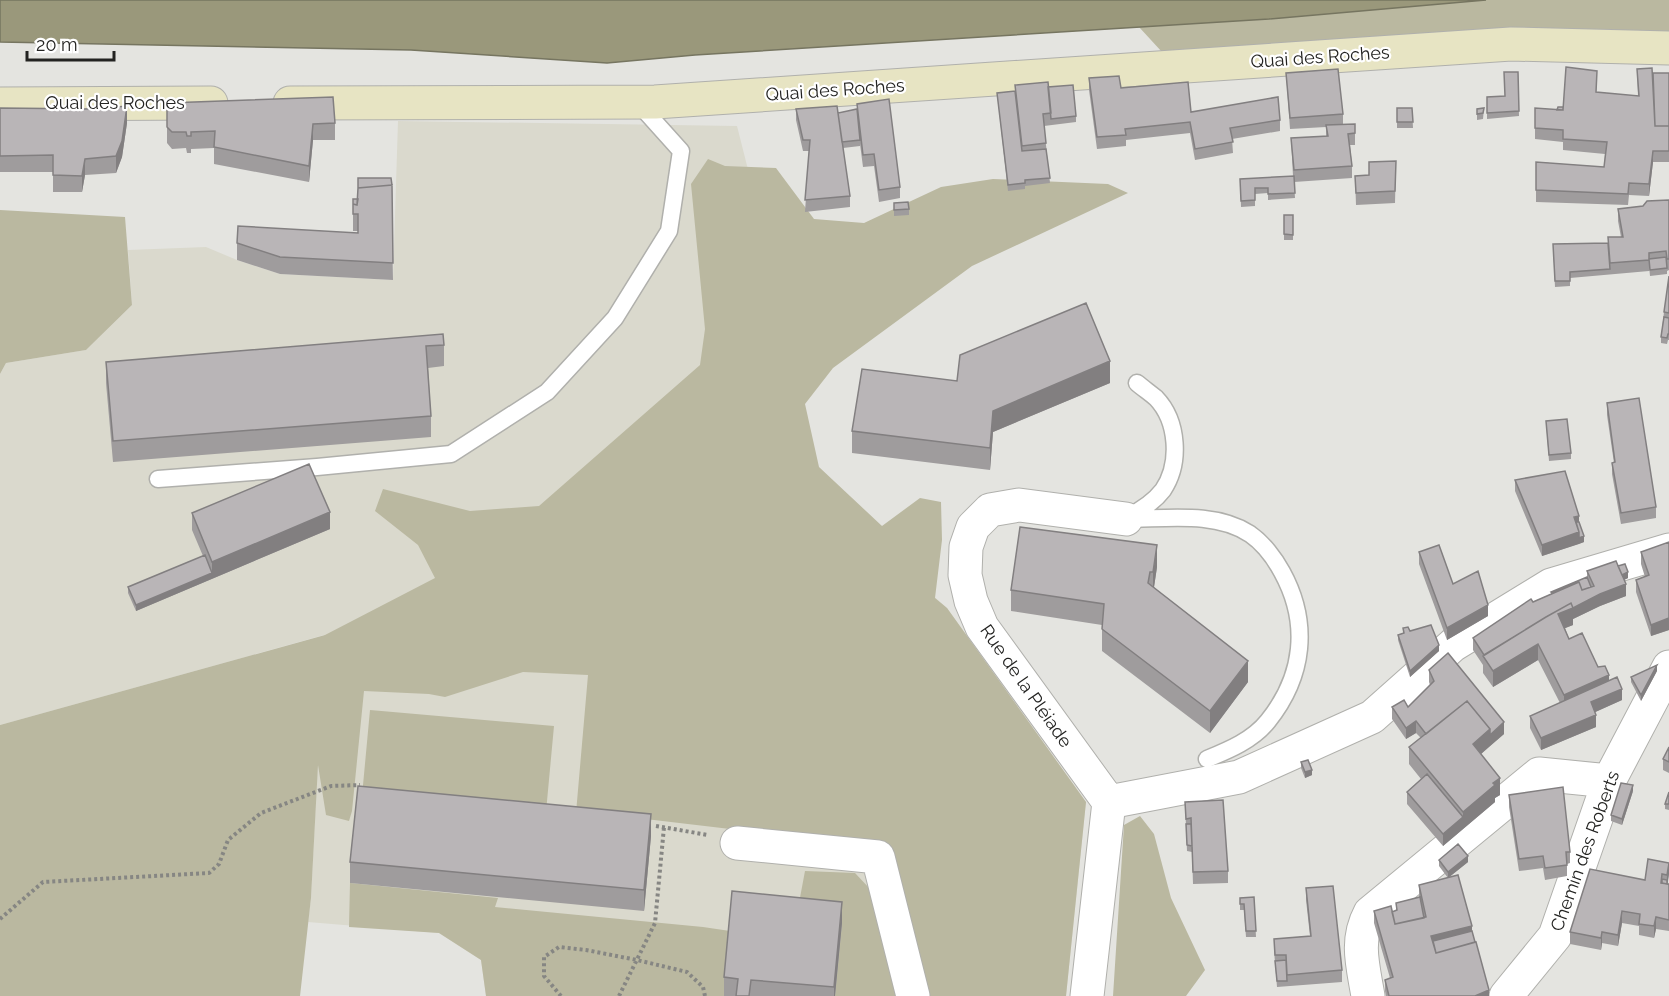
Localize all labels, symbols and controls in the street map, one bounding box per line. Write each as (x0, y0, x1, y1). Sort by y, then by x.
scale bar (27, 24, 114, 62)
text: 20 m (36, 34, 78, 55)
street label: Quai des Roches (1250, 41, 1391, 72)
street label: Quai des Roches (765, 74, 906, 105)
street label: Quai des Roches (45, 92, 185, 113)
street label: Rue de la Pléiade (976, 620, 1077, 752)
street label: Chemin des Roberts (1546, 768, 1623, 934)

